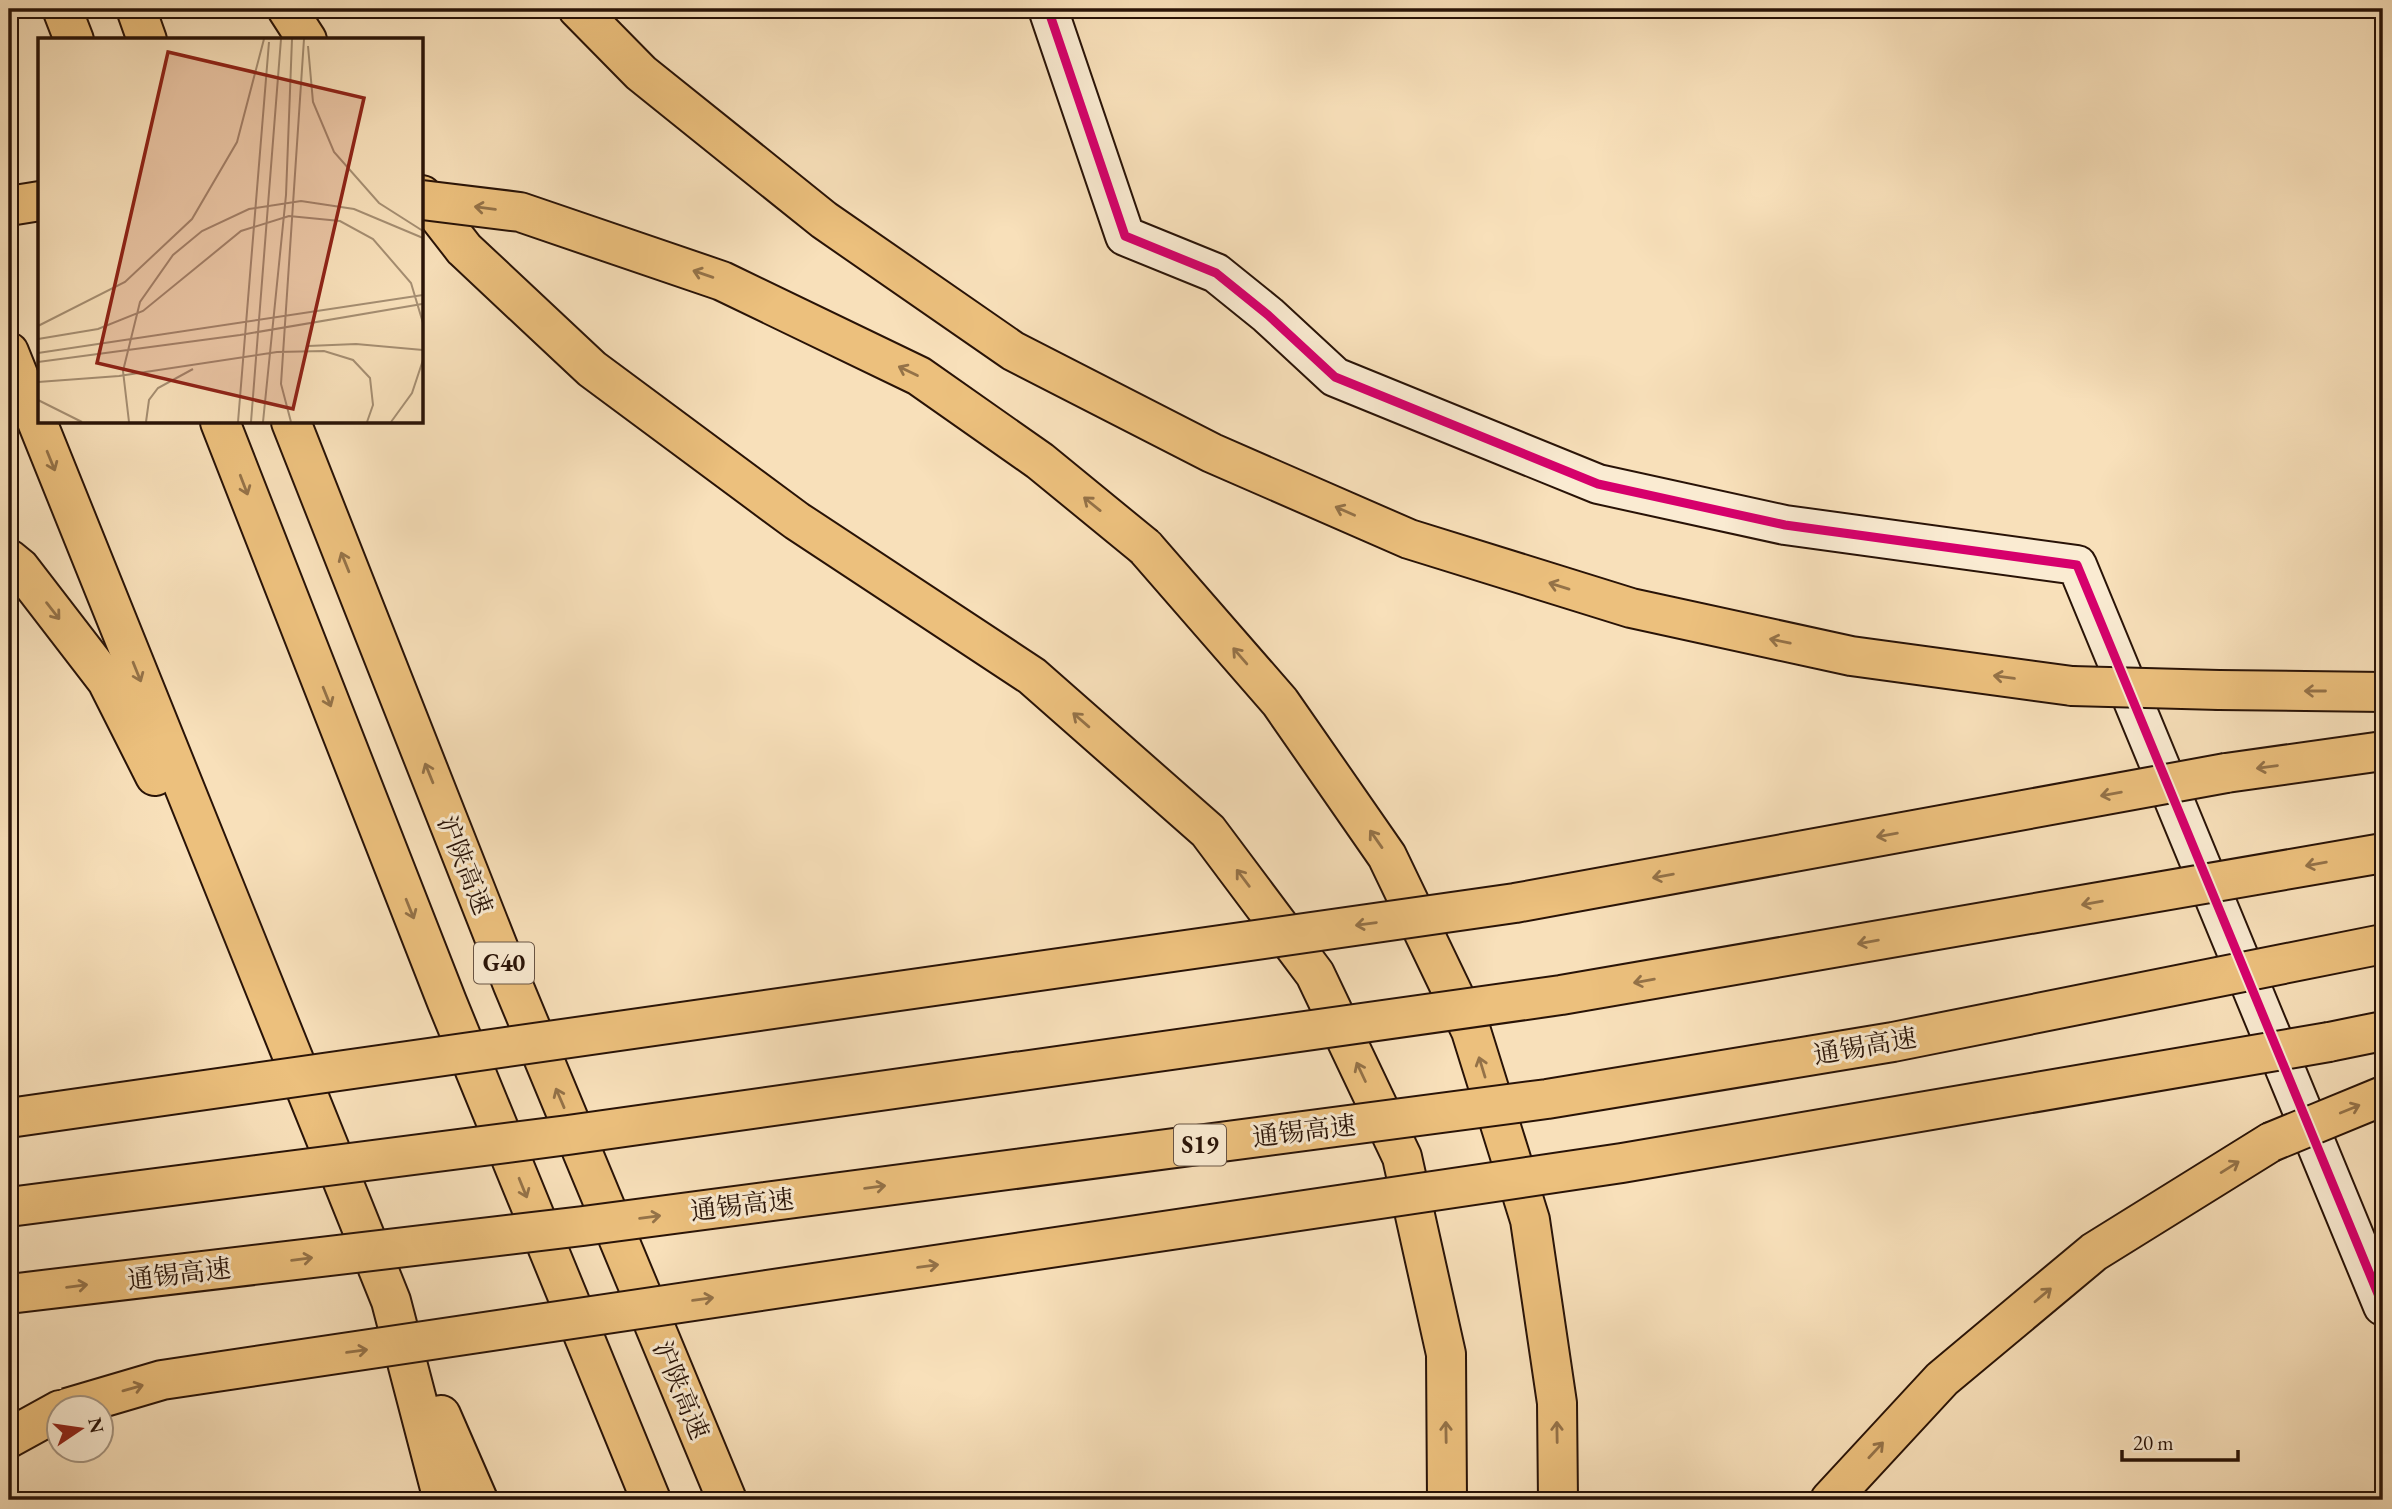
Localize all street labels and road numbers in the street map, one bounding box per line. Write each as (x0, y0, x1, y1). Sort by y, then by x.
street label: 沪陕高速 (430, 810, 500, 920)
road number: G40 (474, 943, 534, 984)
street label: 通锡高速 (1811, 1020, 1919, 1072)
street label: 通锡高速 (1250, 1108, 1358, 1154)
road number: S19 (1174, 1125, 1226, 1166)
street label: 通锡高速 (688, 1182, 796, 1228)
street label: 通锡高速 (125, 1251, 233, 1297)
street label: 沪陕高速 (645, 1335, 717, 1445)

